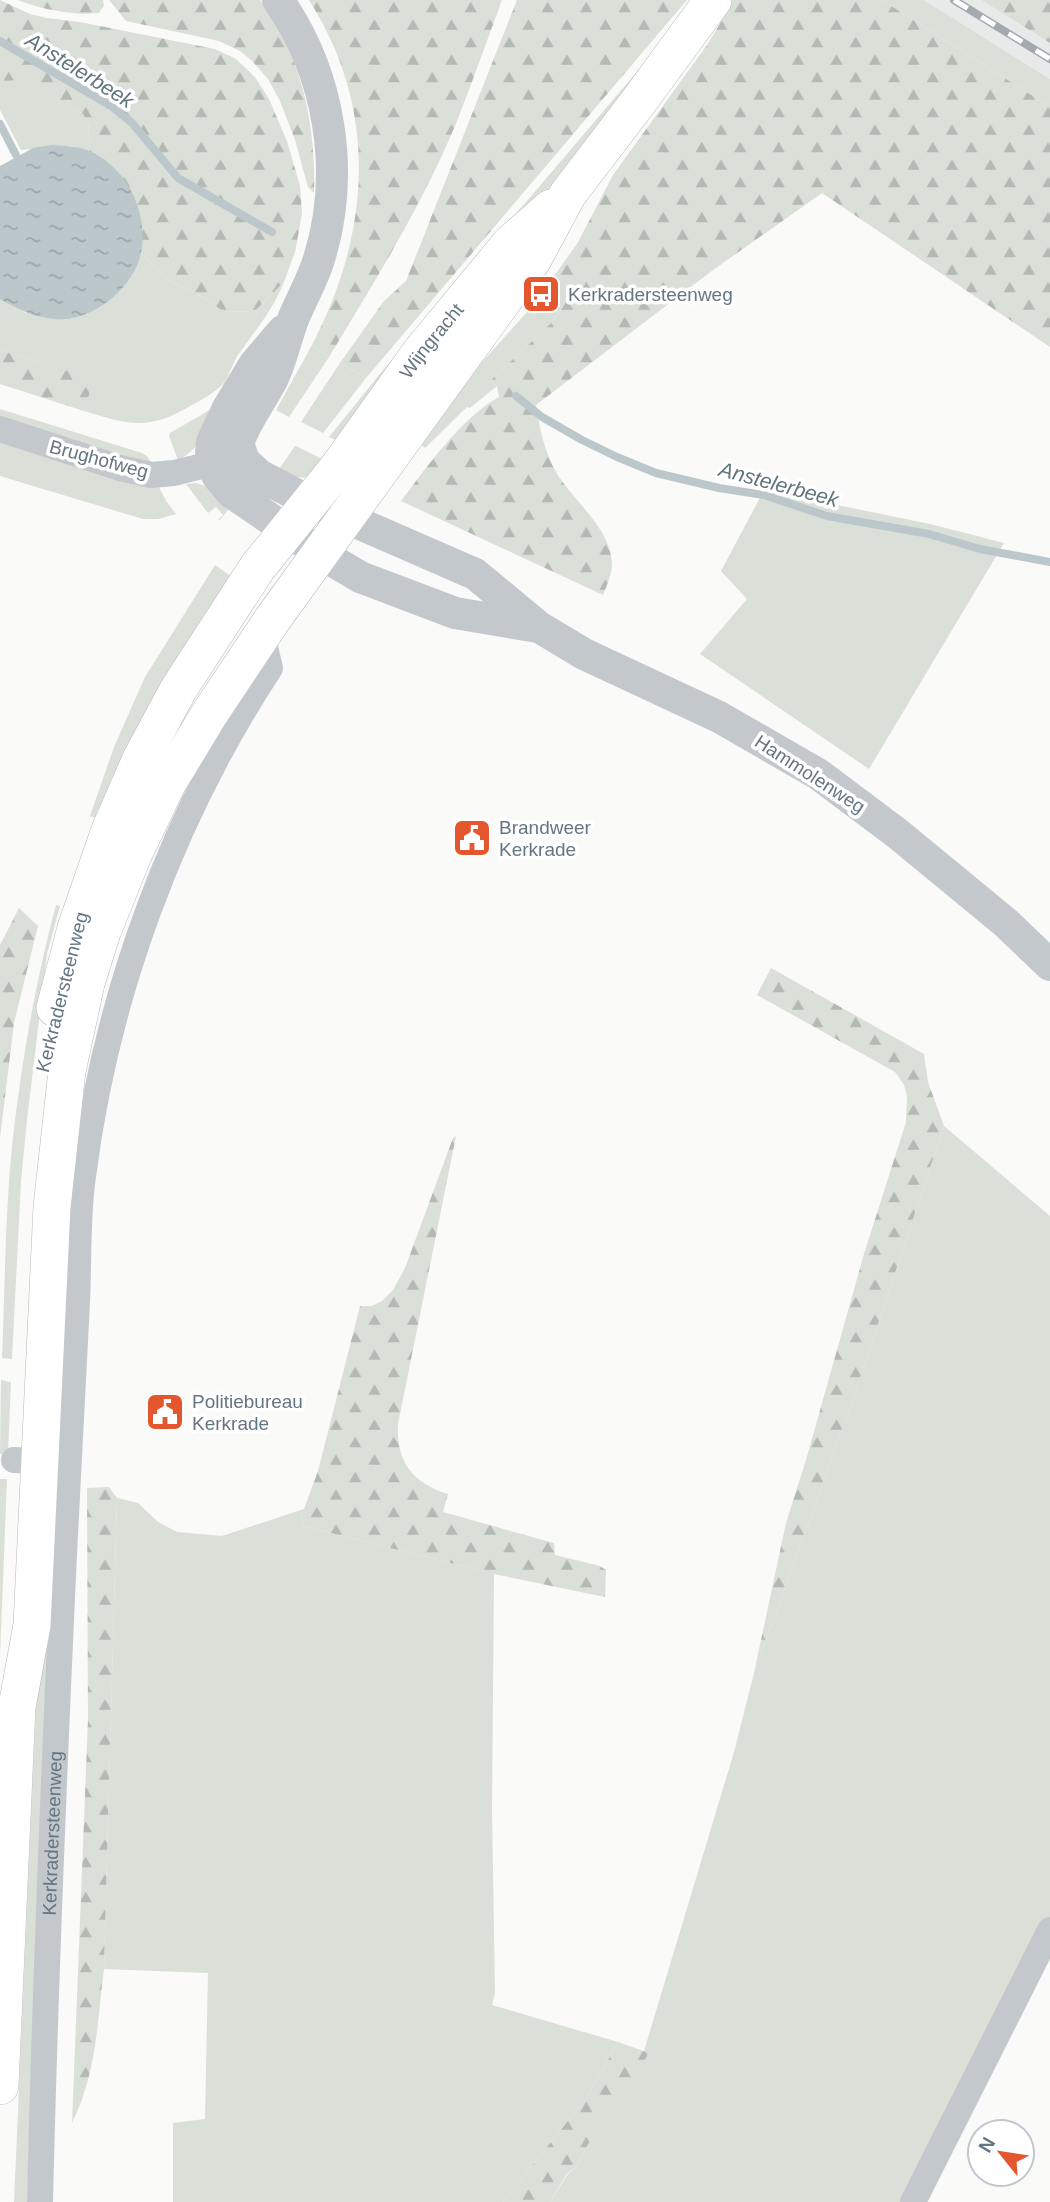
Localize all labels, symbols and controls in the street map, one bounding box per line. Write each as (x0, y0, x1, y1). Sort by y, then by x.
water label: Anstelerbeek (20, 27, 139, 113)
bus stop icon: Kerkradersteenweg (520, 273, 562, 315)
place label: Kerkradersteenweg (568, 284, 733, 305)
street label: Wijngracht (395, 298, 468, 382)
street label: Brughofweg (47, 436, 151, 482)
water label: Anstelerbeek (715, 457, 843, 511)
street label: Hammolenweg (751, 731, 869, 817)
public building icon: Brandweer Kerkrade (451, 817, 493, 859)
place label: Brandweer Kerkrade (499, 817, 592, 860)
street label: Kerkradersteenweg (32, 910, 92, 1074)
public building icon: Politiebureau Kerkrade (144, 1391, 186, 1433)
place label: Politiebureau Kerkrade (192, 1391, 303, 1434)
street label: Kerkradersteenweg (38, 1750, 66, 1916)
north arrow (966, 2118, 1036, 2188)
text: N (974, 2134, 999, 2156)

